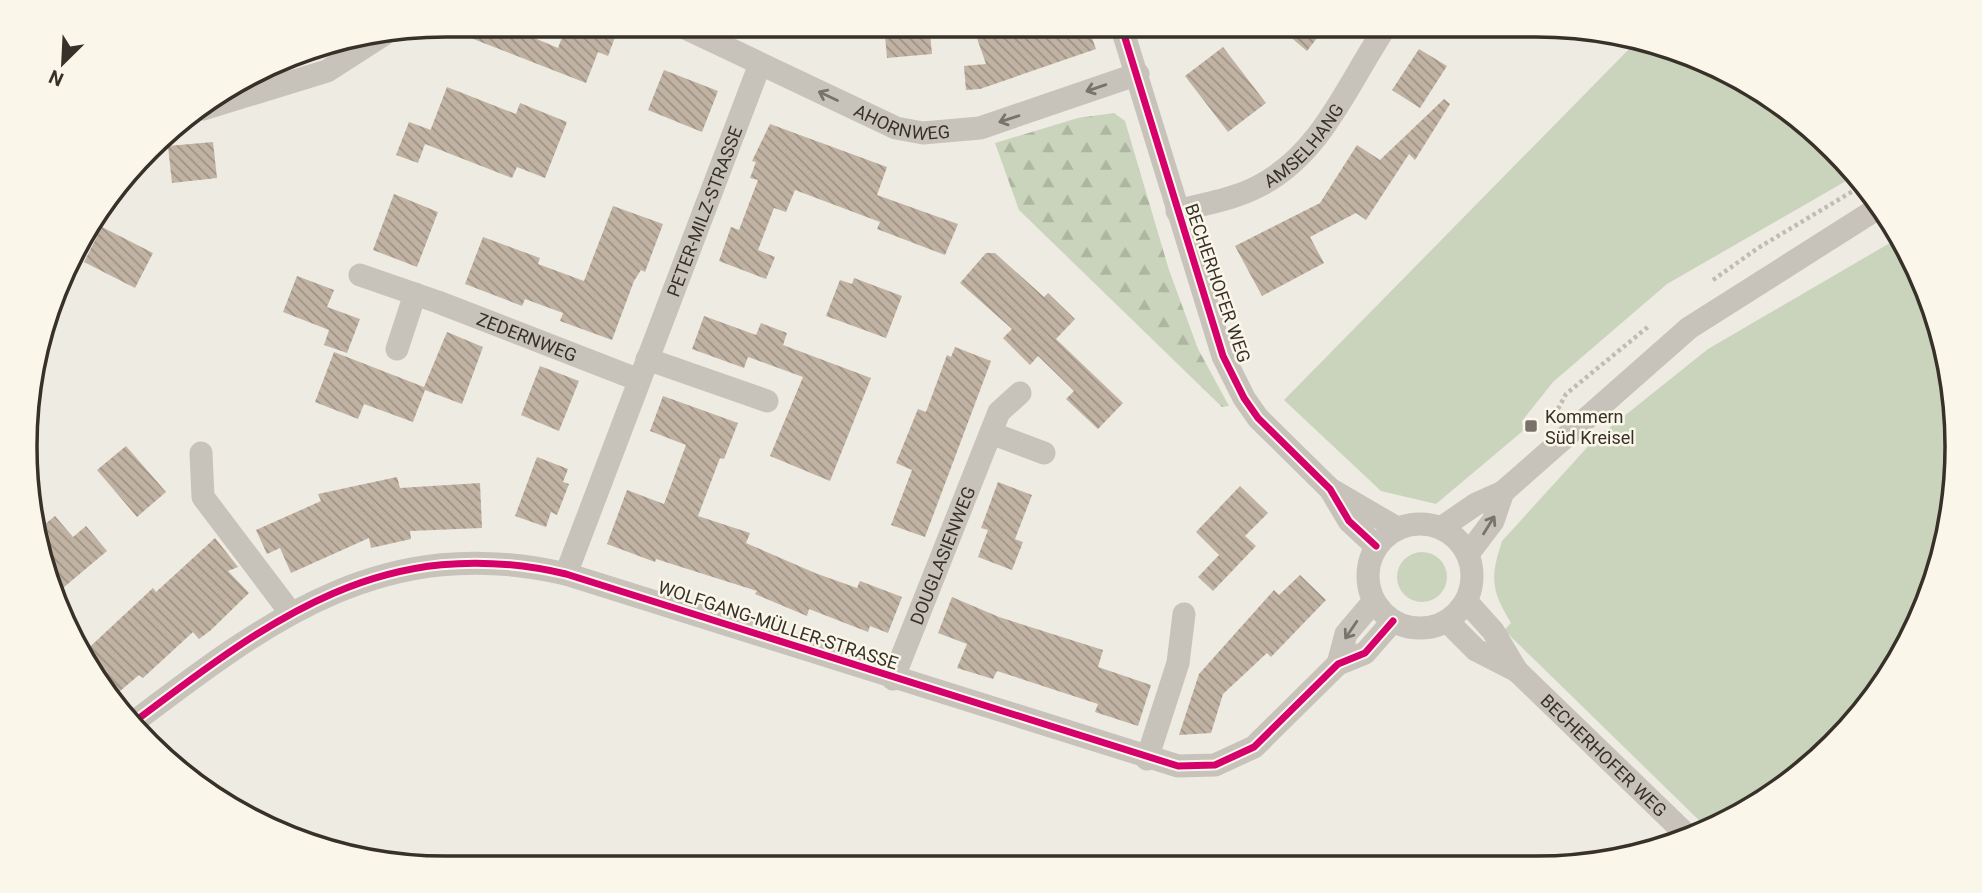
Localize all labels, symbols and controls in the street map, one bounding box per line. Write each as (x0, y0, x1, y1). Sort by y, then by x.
north arrow (28, 28, 98, 98)
text: N (45, 65, 67, 91)
one-way arrow (1085, 83, 1107, 95)
one-way arrow (818, 89, 839, 102)
street label: AHORNWEG (851, 99, 951, 144)
street label: AMSELHANG (1260, 99, 1347, 192)
one-way arrow (998, 114, 1020, 126)
street label: PETER-MILZ-STRASSE (662, 123, 746, 300)
street label: BECHERHOFER WEG (1181, 201, 1255, 365)
street label: ZEDERNWEG (474, 308, 580, 365)
place label: Kommern Süd Kreisel (1545, 406, 1635, 448)
marker: Kommern Süd Kreisel (1523, 418, 1539, 434)
street label: DOUGLASIENWEG (905, 483, 979, 628)
one-way arrow (1481, 516, 1496, 535)
street label: WOLFGANG-MÜLLER-STRASSE (655, 576, 901, 674)
one-way arrow (1344, 620, 1359, 639)
street label: BECHERHOFER WEG (1537, 690, 1671, 821)

